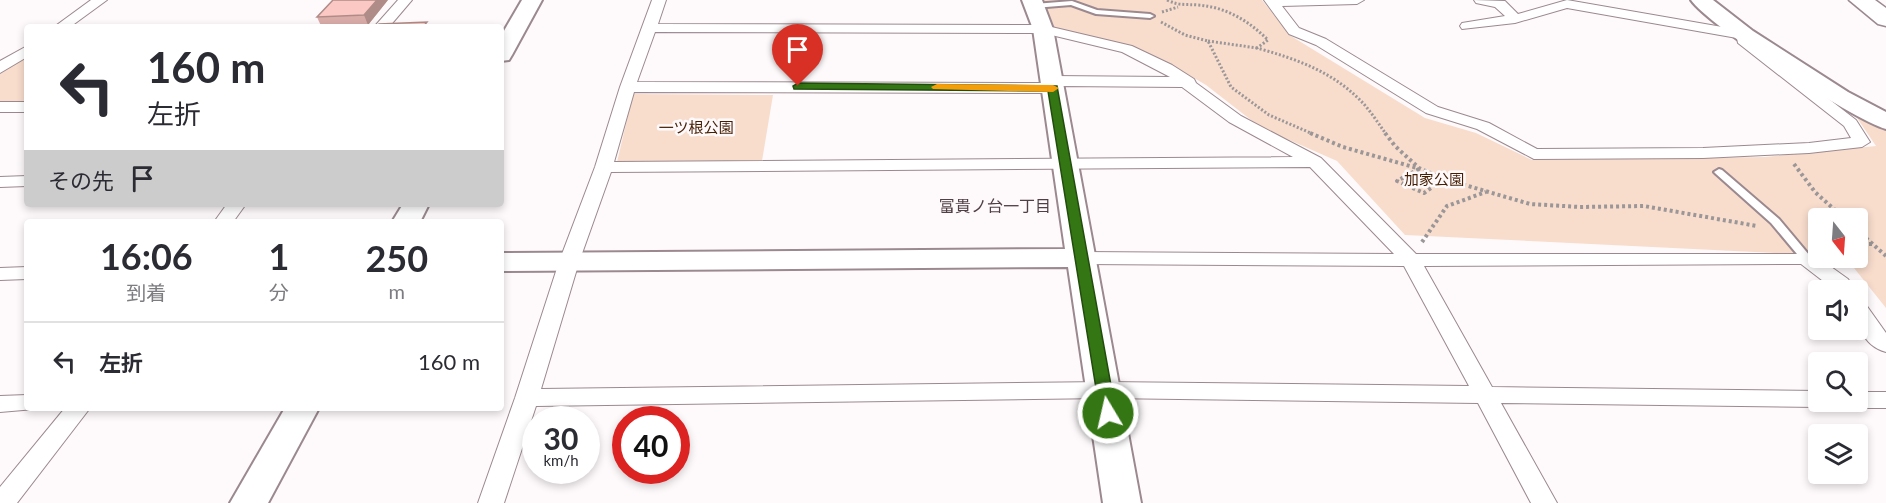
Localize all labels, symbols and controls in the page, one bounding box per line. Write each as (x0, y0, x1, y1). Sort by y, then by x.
pin (772, 24, 823, 86)
icon: arrive (781, 33, 814, 66)
text: 160 m (147, 42, 265, 92)
icon: left (48, 48, 126, 126)
text: 左折 (147, 97, 201, 130)
park label: 一ツ根公園 (658, 118, 734, 136)
icon: arrive (126, 162, 159, 195)
text: その先 (48, 167, 114, 194)
park label: 加家公園 (1404, 170, 1464, 188)
district label: 富貴ノ台一丁目 (939, 196, 1051, 215)
north arrow (1808, 208, 1868, 268)
map controls (1808, 208, 1868, 484)
text: 16:06 (100, 234, 193, 278)
text: 1 (269, 234, 290, 278)
text: 250 (365, 236, 428, 280)
text: m (389, 279, 405, 303)
text: 到着 (126, 280, 166, 304)
text: 分 (269, 280, 289, 304)
button: sound (1808, 280, 1868, 340)
icon: left (48, 345, 81, 378)
text: 160 m (418, 348, 480, 375)
text: 左折 (99, 349, 143, 376)
button: search (1808, 352, 1868, 412)
position arrow (1076, 381, 1140, 445)
speed limit sign: 40 (612, 406, 690, 484)
text: 30 (544, 420, 578, 456)
button: layers (1808, 424, 1868, 484)
text: km/h (543, 451, 579, 469)

